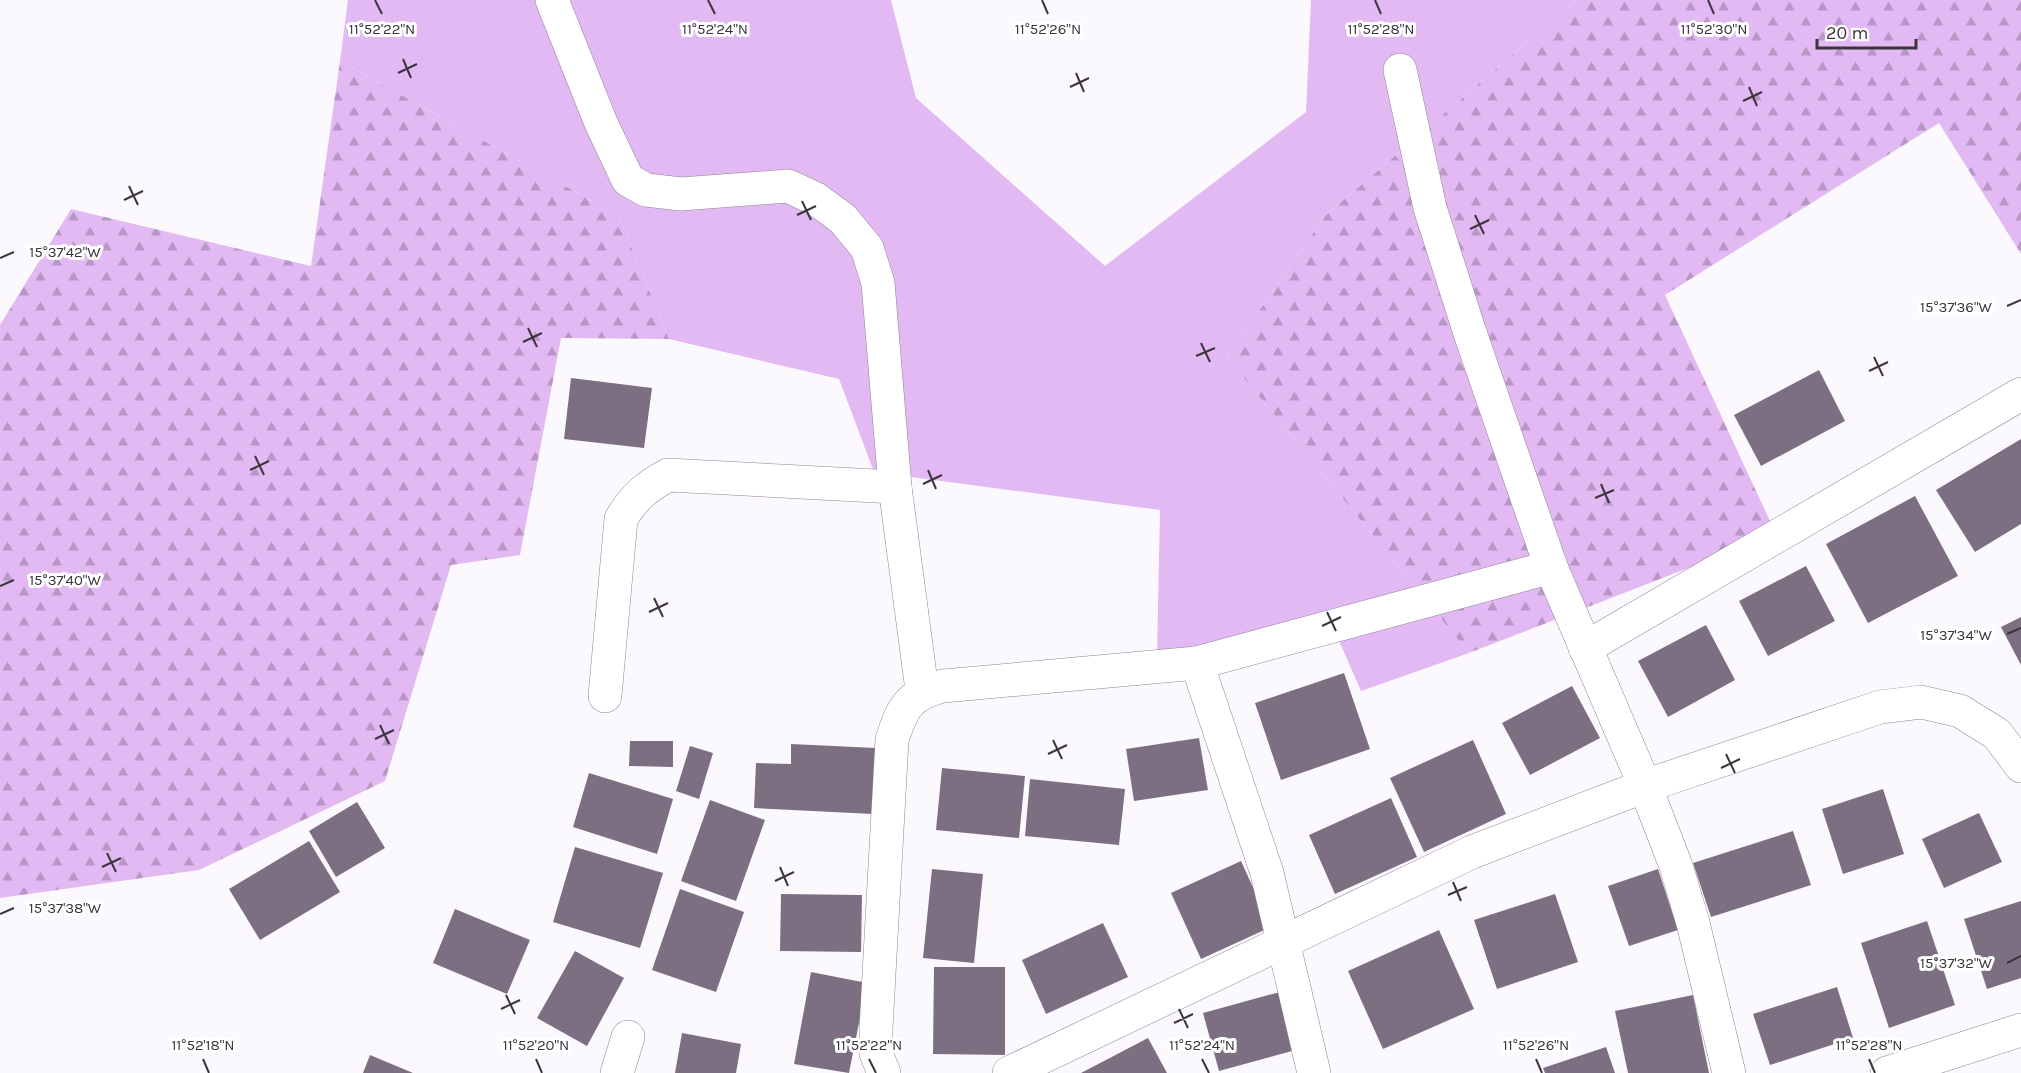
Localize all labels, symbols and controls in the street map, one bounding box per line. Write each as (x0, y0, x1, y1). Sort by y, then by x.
scale bar (1817, 12, 1916, 50)
text: 11°52'22"N (349, 20, 415, 38)
text: 11°52'24"N (682, 20, 748, 38)
text: 11°52'26"N (1015, 20, 1081, 38)
text: 11°52'28"N (1348, 20, 1414, 38)
text: 11°52'30"N (1681, 20, 1747, 38)
text: 20 m (1826, 22, 1868, 44)
text: 15°37'42"W (29, 243, 101, 261)
text: 15°37'36"W (1920, 298, 1993, 316)
text: 15°37'40"W (29, 571, 101, 589)
text: 15°37'34"W (1920, 626, 1992, 644)
text: 15°37'38"W (29, 899, 102, 917)
text: 15°37'32"W (1920, 954, 1993, 972)
text: 11°52'18"N (171, 1036, 235, 1054)
text: 11°52'20"N (503, 1036, 569, 1054)
text: 11°52'22"N (836, 1036, 902, 1054)
text: 11°52'24"N (1169, 1036, 1235, 1054)
text: 11°52'26"N (1503, 1036, 1569, 1054)
text: 11°52'28"N (1836, 1036, 1902, 1054)

